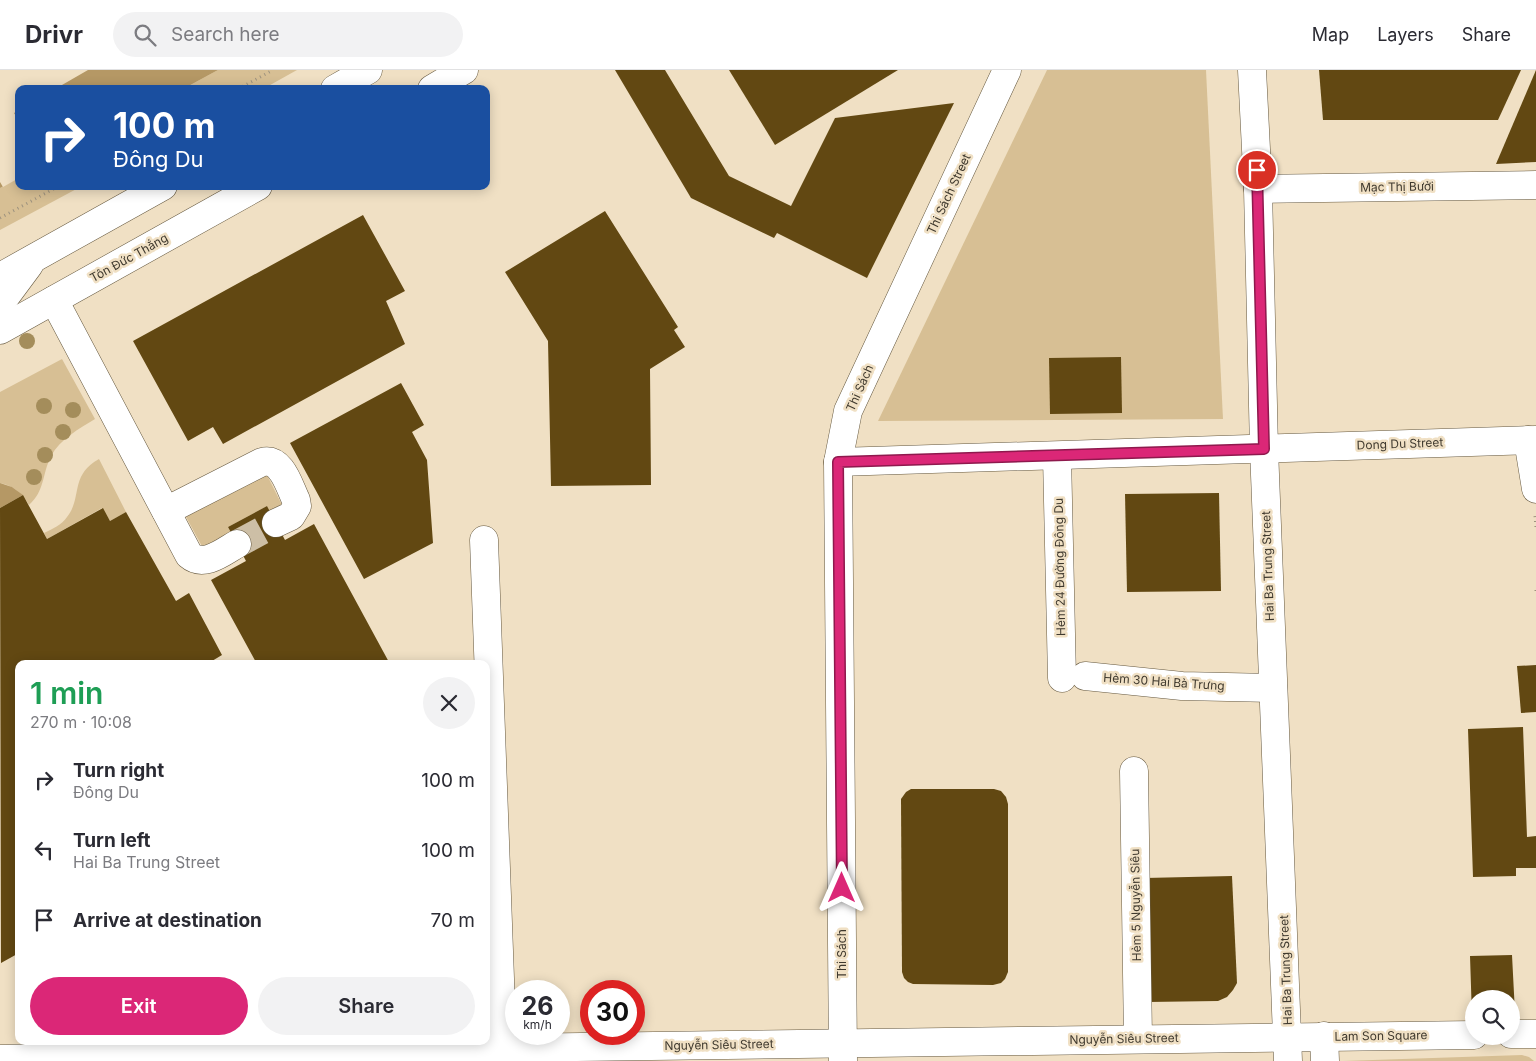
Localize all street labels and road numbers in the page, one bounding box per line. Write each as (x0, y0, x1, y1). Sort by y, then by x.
street label: Thi Sách Street (923, 151, 974, 236)
street label: Mạc Thị Bưởi (1360, 178, 1434, 195)
street label: Tôn Đức Thắng (87, 230, 170, 285)
street label: Thi Sách (843, 362, 876, 413)
street label: Dong Du Street (1356, 434, 1444, 453)
street label: Hẻm 24 Đường Đông Du (1051, 498, 1068, 636)
street label: Hai Ba Trung Street (1258, 511, 1277, 621)
street label: Hẻm 30 Hai Bà Trưng (1103, 670, 1225, 693)
street label: Hẻm 5 Nguyễn Siêu (1127, 849, 1144, 961)
street label: Hai Ba Trung Street (1276, 915, 1295, 1025)
street label: Thi Sách (834, 929, 849, 979)
street label: Lam Son Square (1334, 1027, 1428, 1044)
street label: Nguyễn Siêu Street (1069, 1030, 1179, 1047)
street label: Nguyễn Siêu Street (664, 1036, 774, 1053)

